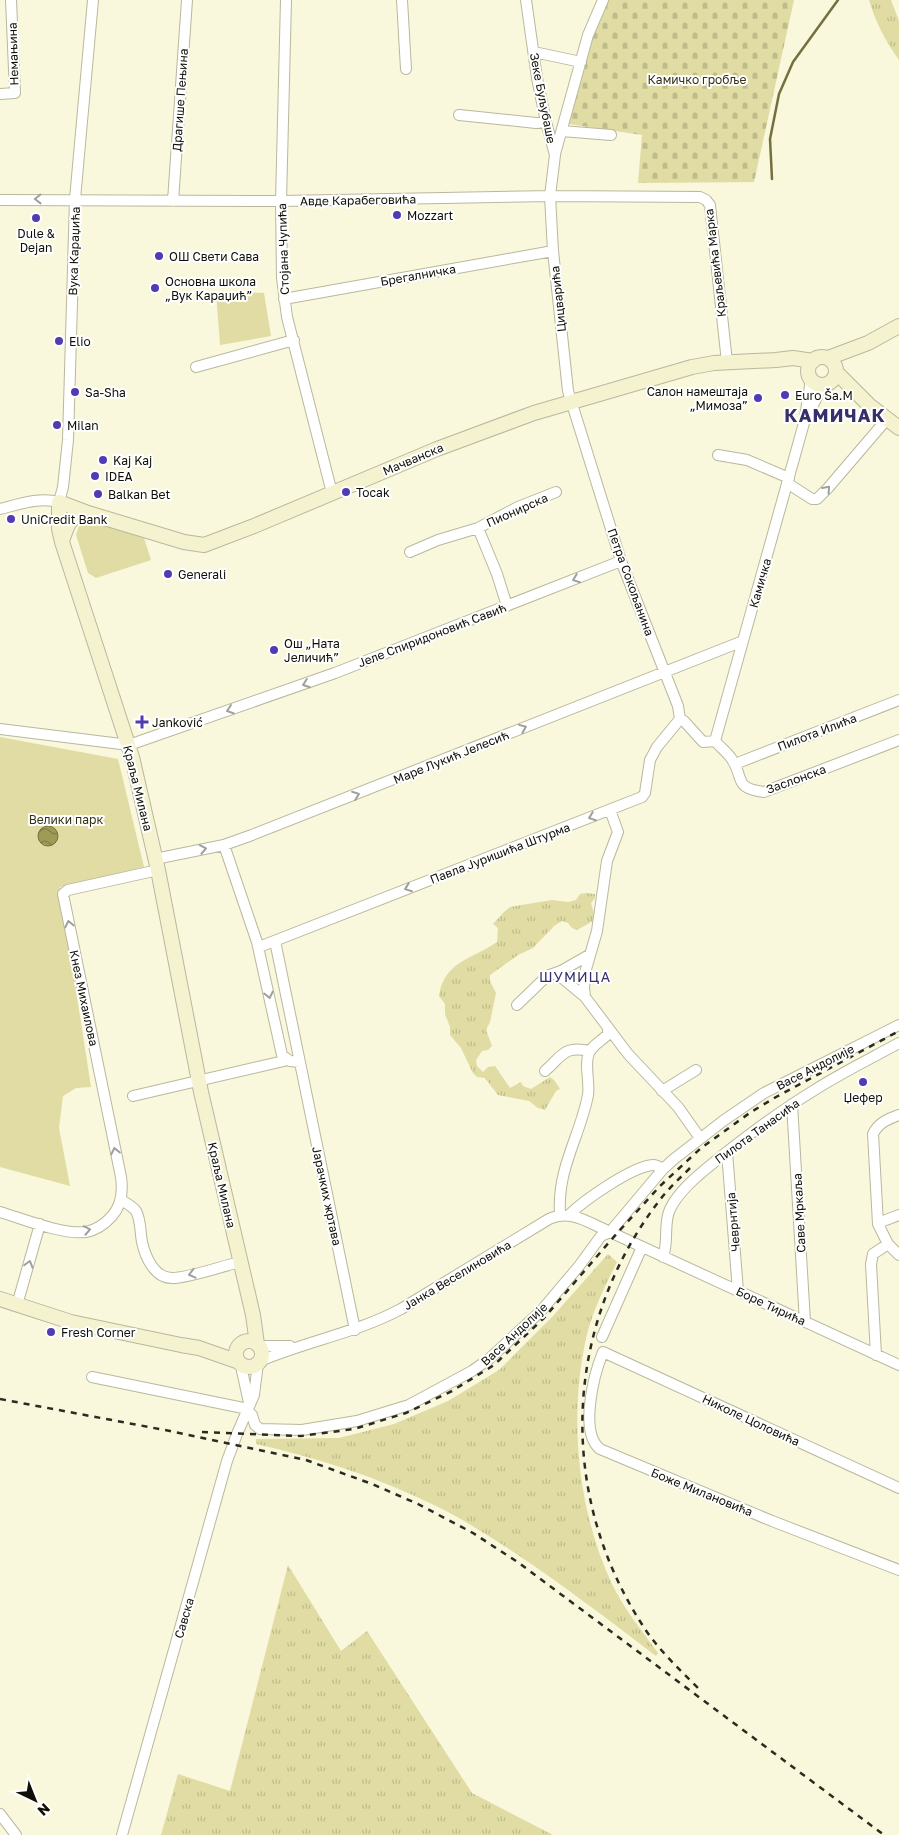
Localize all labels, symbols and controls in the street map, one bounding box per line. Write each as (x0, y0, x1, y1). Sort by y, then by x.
street label: Немањина (4, 22, 22, 86)
street label: Драгише Пењина (169, 48, 191, 152)
street label: Зеке Буљубаше (527, 51, 559, 145)
park label: Камичко гробље (648, 72, 746, 87)
street label: Авде Карабеговића (300, 191, 416, 209)
one-way arrow (33, 194, 41, 204)
street label: Стојана Чупића (274, 203, 292, 295)
street label: Вука Караџића (65, 206, 83, 296)
place label: Mozzart (407, 208, 454, 223)
street label: Краљевића Марка (701, 208, 729, 318)
marker: Mozzart (391, 209, 403, 221)
marker: Dule & Dejan (30, 212, 42, 224)
place label: Dule & Dejan (17, 226, 55, 255)
place label: ОШ Свети Сава (169, 249, 259, 264)
marker: ОШ Свети Сава (153, 250, 165, 262)
street label: Брегалничка (379, 261, 457, 289)
street label: Цицварића (547, 265, 569, 333)
place label: Основна школа „Вук Караџић” (165, 274, 256, 303)
marker: Основна школа „Вук Караџић” (149, 282, 161, 294)
place label: Elio (69, 334, 91, 349)
marker: Elio (53, 335, 65, 347)
place label: Салон намештаја „Мимоза” (647, 384, 748, 413)
place label: Sa-Sha (85, 385, 126, 400)
marker: Sa-Sha (69, 386, 81, 398)
place label: Euro Ša.M (795, 388, 853, 403)
marker: Euro Ša.M (779, 389, 791, 401)
marker: Салон намештаја „Мимоза” (752, 392, 764, 404)
district label: КАМИЧАК (784, 404, 886, 426)
place label: Milan (67, 418, 99, 433)
marker: Milan (51, 419, 63, 431)
street label: Мачванска (380, 439, 446, 479)
place label: Kaj Kaj (113, 453, 152, 468)
marker: Kaj Kaj (97, 454, 109, 466)
place label: IDEA (105, 469, 133, 484)
marker: IDEA (89, 470, 101, 482)
place label: Tocak (356, 485, 390, 500)
one-way arrow (821, 485, 830, 494)
marker: Tocak (340, 486, 352, 498)
place label: Balkan Bet (108, 487, 170, 502)
marker: Balkan Bet (92, 488, 104, 500)
street label: Пионирска (484, 490, 550, 530)
place label: UniCredit Bank (21, 512, 108, 527)
marker: UniCredit Bank (5, 513, 17, 525)
street label: Петра Сокољанина (605, 526, 657, 638)
street label: Камичка (746, 556, 774, 610)
place label: Generali (178, 567, 226, 582)
marker: Generali (162, 568, 174, 580)
one-way arrow (572, 572, 581, 583)
street label: Јеле Спиридоновић Савић (356, 600, 508, 670)
place label: Ош „Ната Јеличић” (284, 636, 340, 665)
marker: Ош „Ната Јеличић” (268, 644, 280, 656)
one-way arrow (302, 678, 310, 688)
one-way arrow (226, 704, 235, 714)
street label: Пилота Илића (775, 710, 859, 754)
place label: Janković (152, 715, 203, 730)
marker: Janković (136, 716, 148, 728)
one-way arrow (518, 724, 527, 734)
street label: Маре Лукић Јелесић (391, 727, 511, 787)
street label: Краља Милана (120, 744, 156, 832)
street label: Заслонска (764, 761, 828, 797)
one-way arrow (351, 791, 360, 801)
one-way arrow (589, 811, 597, 821)
park label: Велики парк (29, 812, 103, 827)
street label: Павла Јуришића Штурма (428, 819, 572, 887)
one-way arrow (198, 845, 207, 855)
one-way arrow (404, 882, 413, 892)
one-way arrow (64, 919, 74, 928)
street label: Кнез Михаилова (66, 949, 102, 1047)
district label: ШУМИЦА (539, 968, 611, 985)
one-way arrow (263, 990, 274, 999)
street label: Васе Андолије (773, 1041, 857, 1093)
marker: Џефер (857, 1076, 869, 1088)
place label: Џефер (843, 1090, 883, 1105)
street label: Пилота Танасића (712, 1095, 802, 1167)
street label: Краља Милана (205, 1140, 239, 1230)
street label: Јарачких жртава (309, 1145, 345, 1247)
one-way arrow (111, 1147, 121, 1156)
street label: Саве Мркаља (789, 1173, 809, 1253)
street label: Чеврнтија (723, 1192, 743, 1252)
one-way arrow (83, 1226, 92, 1236)
street label: Јанка Веселиновића (400, 1237, 514, 1313)
one-way arrow (23, 1261, 33, 1269)
one-way arrow (188, 1268, 197, 1279)
street label: Боре Тирића (734, 1283, 808, 1329)
street label: Васе Андолије (478, 1299, 550, 1369)
place label: Fresh Corner (61, 1325, 136, 1340)
marker: Fresh Corner (45, 1326, 57, 1338)
street label: Николе Цоловића (700, 1391, 802, 1449)
street label: Боже Милановића (649, 1465, 755, 1519)
street label: Савска (171, 1596, 197, 1640)
north arrow (10, 1775, 60, 1825)
text: N (35, 1800, 54, 1820)

